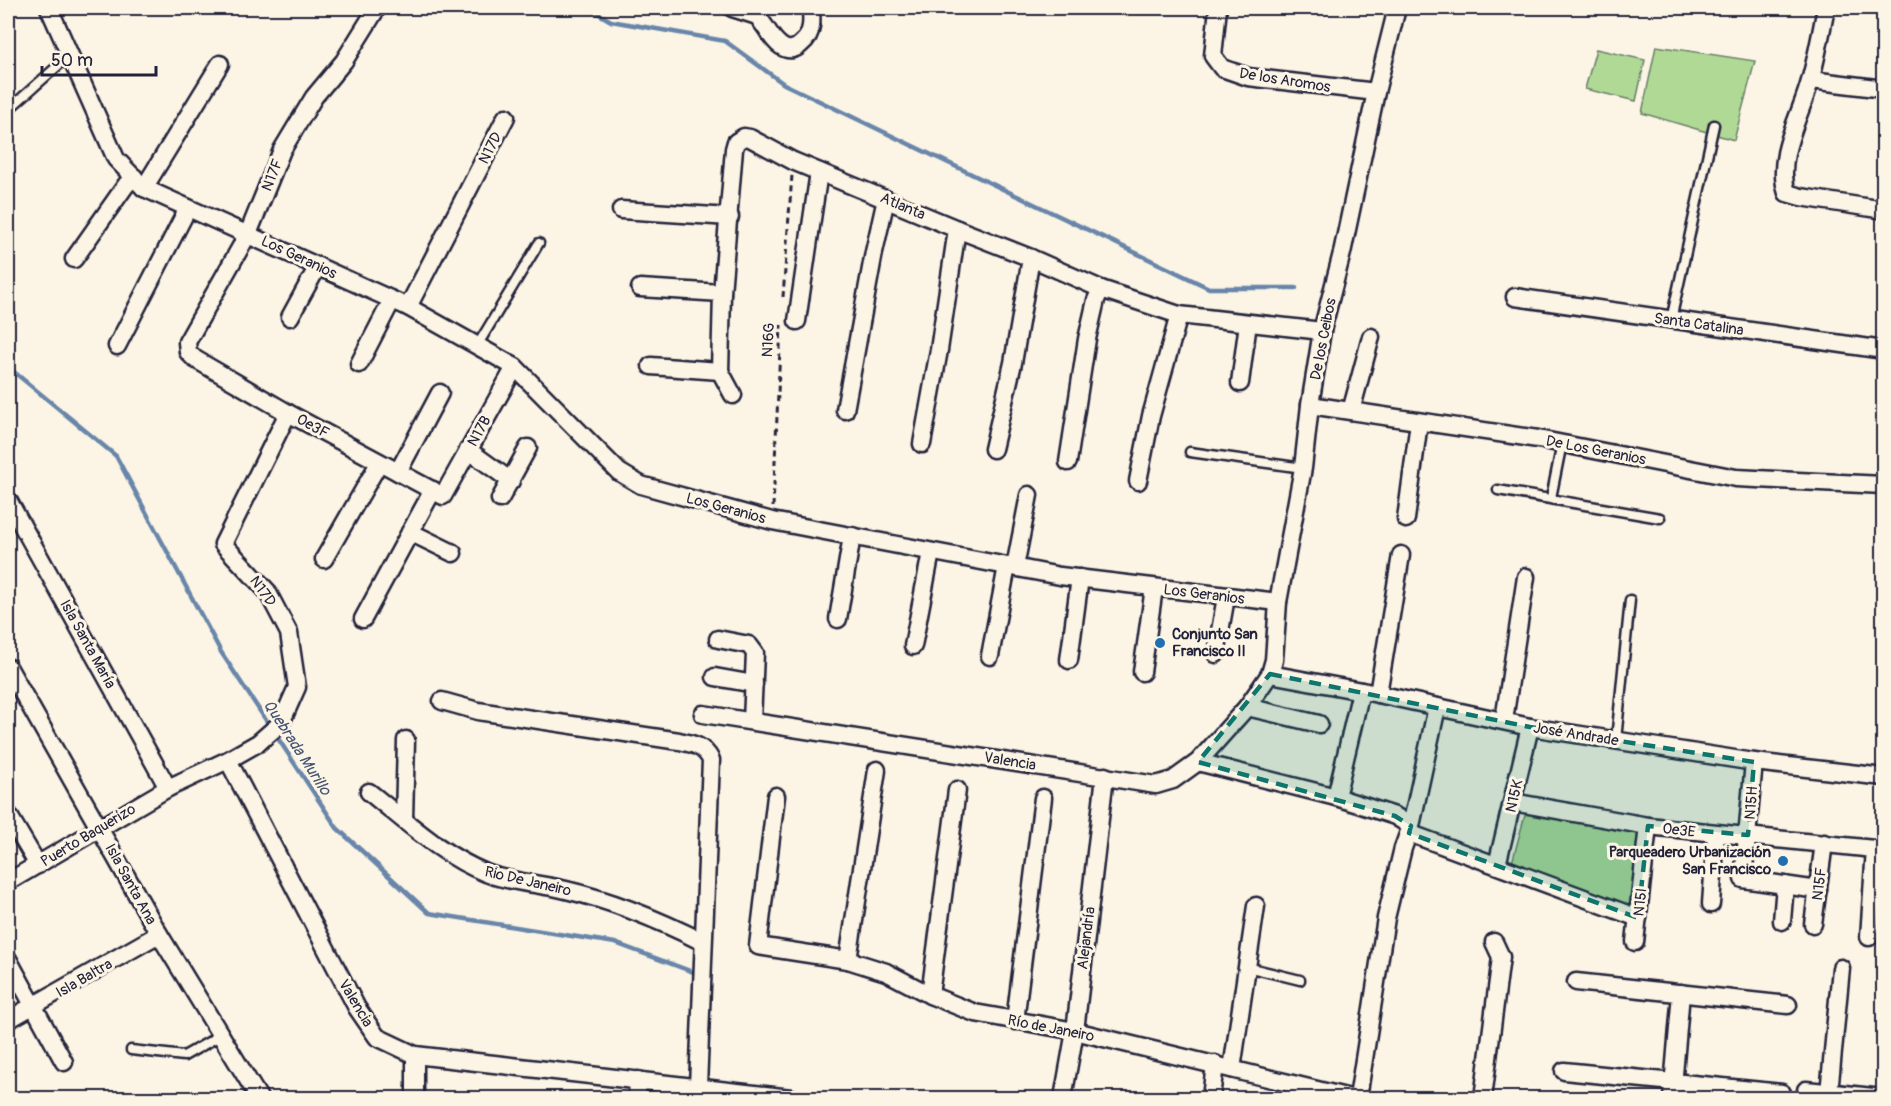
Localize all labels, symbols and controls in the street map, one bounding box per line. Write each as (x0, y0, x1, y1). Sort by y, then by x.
scale bar (42, 39, 156, 77)
text: 50 m (51, 49, 93, 72)
street label: De los Aromos (1238, 64, 1332, 97)
street label: N17D (474, 129, 506, 167)
street label: N17F (257, 156, 287, 194)
street label: Atlanta (877, 188, 928, 224)
street label: Los Geranios (258, 232, 340, 283)
street label: De los Ceibos (1306, 296, 1341, 382)
street label: Santa Catalina (1653, 309, 1745, 340)
street label: N16G (758, 322, 779, 358)
street label: Oe3F (293, 410, 332, 443)
street label: N17B (463, 412, 496, 450)
street label: De Los Geranios (1544, 431, 1648, 470)
street label: Los Geranios (684, 489, 768, 528)
street label: N17D (245, 572, 280, 610)
street label: Los Geranios (1162, 580, 1246, 609)
street label: Isla Santa María (55, 596, 120, 692)
place label: Conjunto San Francisco II (1172, 625, 1258, 661)
marker: Conjunto San Francisco II (1153, 636, 1167, 650)
water label: Quebrada Murillo (259, 696, 336, 800)
street label: José Andrade (1532, 718, 1620, 751)
street label: Valencia (983, 748, 1037, 775)
street label: N15K (1501, 778, 1527, 814)
street label: N15H (1741, 786, 1762, 820)
street label: Puerto Baquerizo (37, 800, 139, 871)
street label: Oe3E (1661, 819, 1697, 842)
street label: Isla Santa Ana (100, 840, 161, 928)
place label: Parqueadero Urbanización San Francisco (1609, 843, 1771, 879)
marker: Parqueadero Urbanización San Francisco (1776, 854, 1790, 868)
street label: Rio De Janeiro (483, 862, 573, 901)
street label: N15F (1808, 866, 1831, 902)
street label: N15I (1630, 887, 1651, 917)
street label: Alejandría (1073, 906, 1100, 971)
street label: Isla Baltra (53, 955, 116, 1002)
street label: Valencia (334, 976, 377, 1031)
street label: Río de Janeiro (1006, 1011, 1096, 1046)

